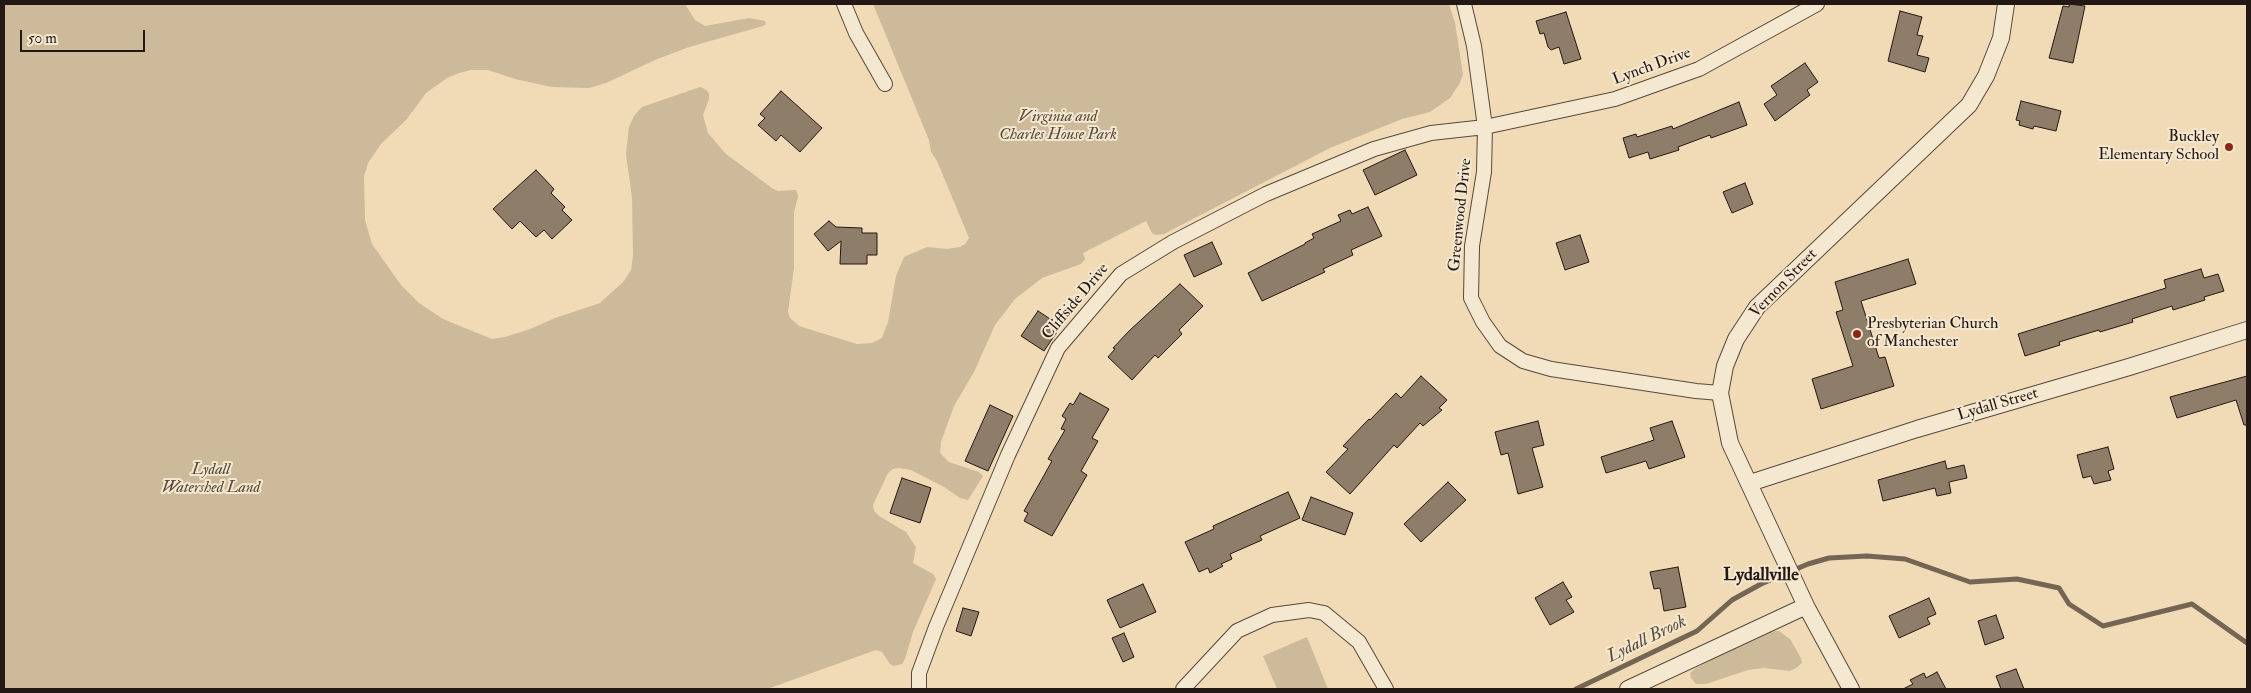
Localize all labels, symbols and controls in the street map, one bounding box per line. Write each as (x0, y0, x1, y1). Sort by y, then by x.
scale bar (22, 20, 148, 52)
text: 50 m (28, 29, 57, 48)
street label: Lynch Drive (1610, 44, 1694, 90)
park label: Virginia and Charles House Park (999, 108, 1117, 146)
place label: Buckley Elementary School (2098, 128, 2219, 166)
marker: Buckley Elementary School (2223, 141, 2235, 153)
street label: Greenwood Drive (1446, 157, 1476, 273)
street label: Vernon Street (1746, 245, 1822, 323)
street label: Cliffside Drive (1039, 260, 1113, 344)
place label: Presbyterian Church of Manchester (1867, 315, 1998, 353)
marker: Presbyterian Church of Manchester (1851, 328, 1863, 340)
street label: Lydall Street (1955, 384, 2041, 426)
park label: Lydall Watershed Land (162, 461, 260, 499)
district label: Lydallville (1723, 565, 1799, 587)
water label: Lydall Brook (1604, 611, 1690, 669)

